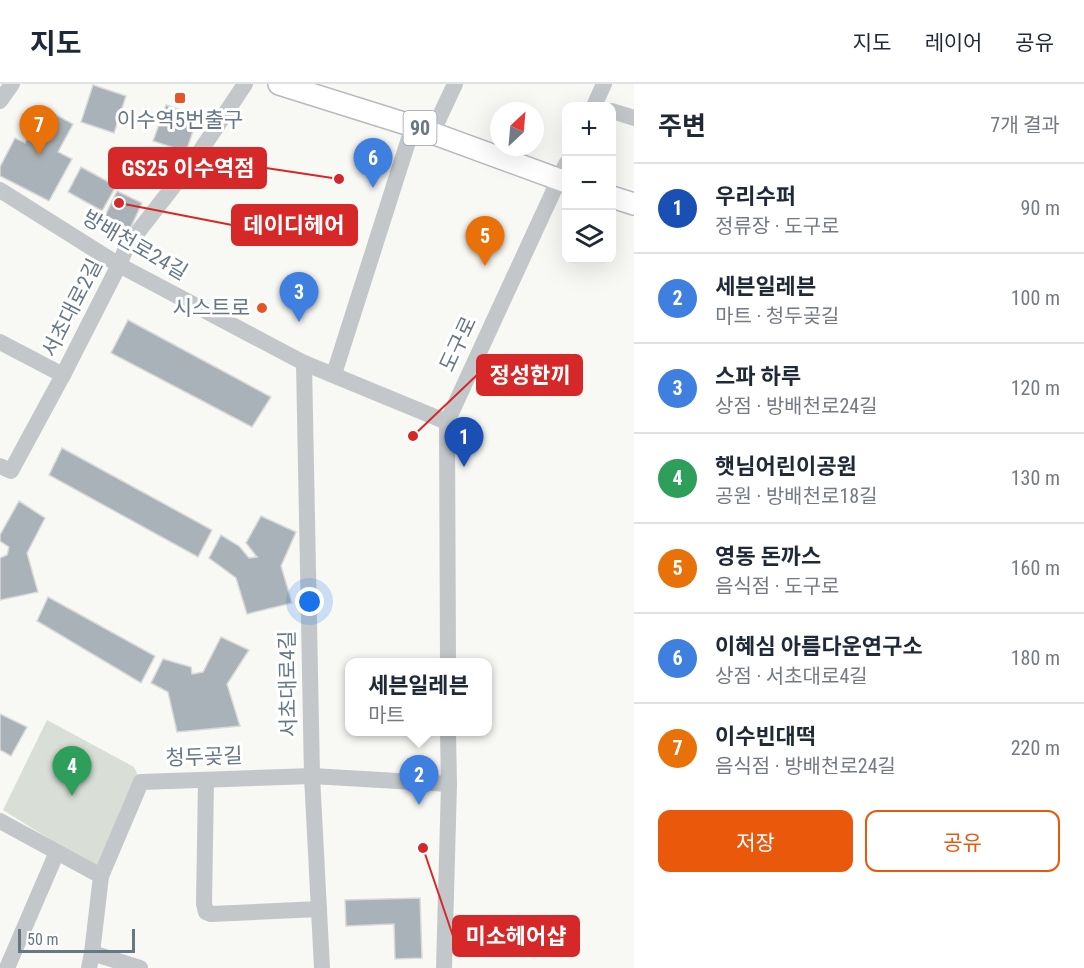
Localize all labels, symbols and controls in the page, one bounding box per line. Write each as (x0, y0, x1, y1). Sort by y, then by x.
text: 지도 (30, 27, 82, 60)
text: 지도 (853, 31, 891, 55)
text: 레이어 (924, 31, 982, 55)
text: 공유 (1015, 31, 1054, 55)
marker: 이수역5번출구 (173, 91, 187, 105)
north arrow (490, 102, 544, 156)
map controls (562, 102, 616, 264)
button: + (562, 102, 616, 156)
pin: 7 (20, 106, 58, 155)
place label: 이수역5번출구 (117, 108, 243, 132)
road number: 90 (404, 111, 436, 145)
text: 주변 (658, 111, 706, 141)
text: 7개 결과 (990, 113, 1060, 137)
pin: 6 (354, 138, 392, 188)
callout: GS25 이수역점 (109, 148, 266, 188)
text: GS25 이수역점 (121, 156, 255, 181)
button: − (562, 156, 616, 210)
text: 우리수퍼 (715, 184, 796, 209)
text: 1 (672, 196, 683, 220)
text: 90 m (1021, 196, 1060, 220)
street label: 방배천로24길 (78, 205, 192, 285)
callout: 데이디헤어 (232, 205, 357, 245)
button: layers (562, 210, 616, 264)
text: 데이디헤어 (243, 213, 345, 238)
text: 정류장 · 도구로 (715, 214, 839, 238)
pin: 5 (466, 216, 504, 266)
street label: 서초대로2길 (37, 255, 107, 361)
pin: 3 (280, 272, 318, 322)
text: 세븐일레븐 (715, 274, 816, 299)
text: 2 (672, 286, 683, 310)
text: 100 m (1011, 286, 1060, 310)
place label: 시스트로 (173, 296, 250, 320)
marker: 시스트로 (255, 301, 269, 315)
text: 마트 · 청두곶길 (715, 304, 839, 328)
street label: 도구로 (435, 313, 481, 375)
callout: 정성한끼 (477, 355, 582, 395)
text: 정성한끼 (490, 363, 570, 388)
text: 스파 하루 (715, 364, 801, 389)
text: 3 (672, 376, 683, 400)
text: 120 m (1011, 376, 1060, 400)
text: 상점 · 방배천로24길 (715, 394, 878, 418)
pin: 1 (444, 418, 484, 467)
text: 햇님어린이공원 (715, 454, 857, 479)
text: 4 (672, 466, 683, 490)
text: 130 m (1011, 466, 1060, 490)
text: 공원 · 방배천로18길 (715, 484, 878, 508)
text: 영동 돈까스 (715, 544, 821, 569)
text: 5 (672, 556, 683, 580)
text: 160 m (1011, 556, 1060, 580)
text: 음식점 · 도구로 (715, 574, 839, 598)
your location (295, 587, 324, 616)
street label: 서초대로4길 (275, 630, 301, 738)
text: 이혜심 아름다운연구소 (715, 634, 922, 659)
text: 6 (672, 646, 683, 670)
text: 180 m (1011, 646, 1060, 670)
popup (345, 658, 492, 736)
text: 상점 · 서초대로4길 (715, 664, 868, 688)
text: 세븐일레븐 (368, 673, 469, 698)
text: 마트 (368, 703, 405, 727)
text: 이수빈대떡 (715, 724, 816, 749)
text: 7 (672, 736, 683, 760)
text: 220 m (1011, 736, 1060, 760)
street label: 청두곶길 (165, 744, 243, 770)
pin: 4 (52, 746, 92, 796)
text: 음식점 · 방배천로24길 (715, 754, 896, 778)
pin: 2 (400, 756, 438, 805)
button: 저장 (658, 810, 853, 872)
button: 공유 (865, 810, 1060, 872)
callout: 미소헤어샵 (453, 916, 579, 956)
text: 미소헤어샵 (465, 924, 567, 949)
scale bar (18, 926, 135, 954)
text: 50 m (27, 930, 59, 949)

